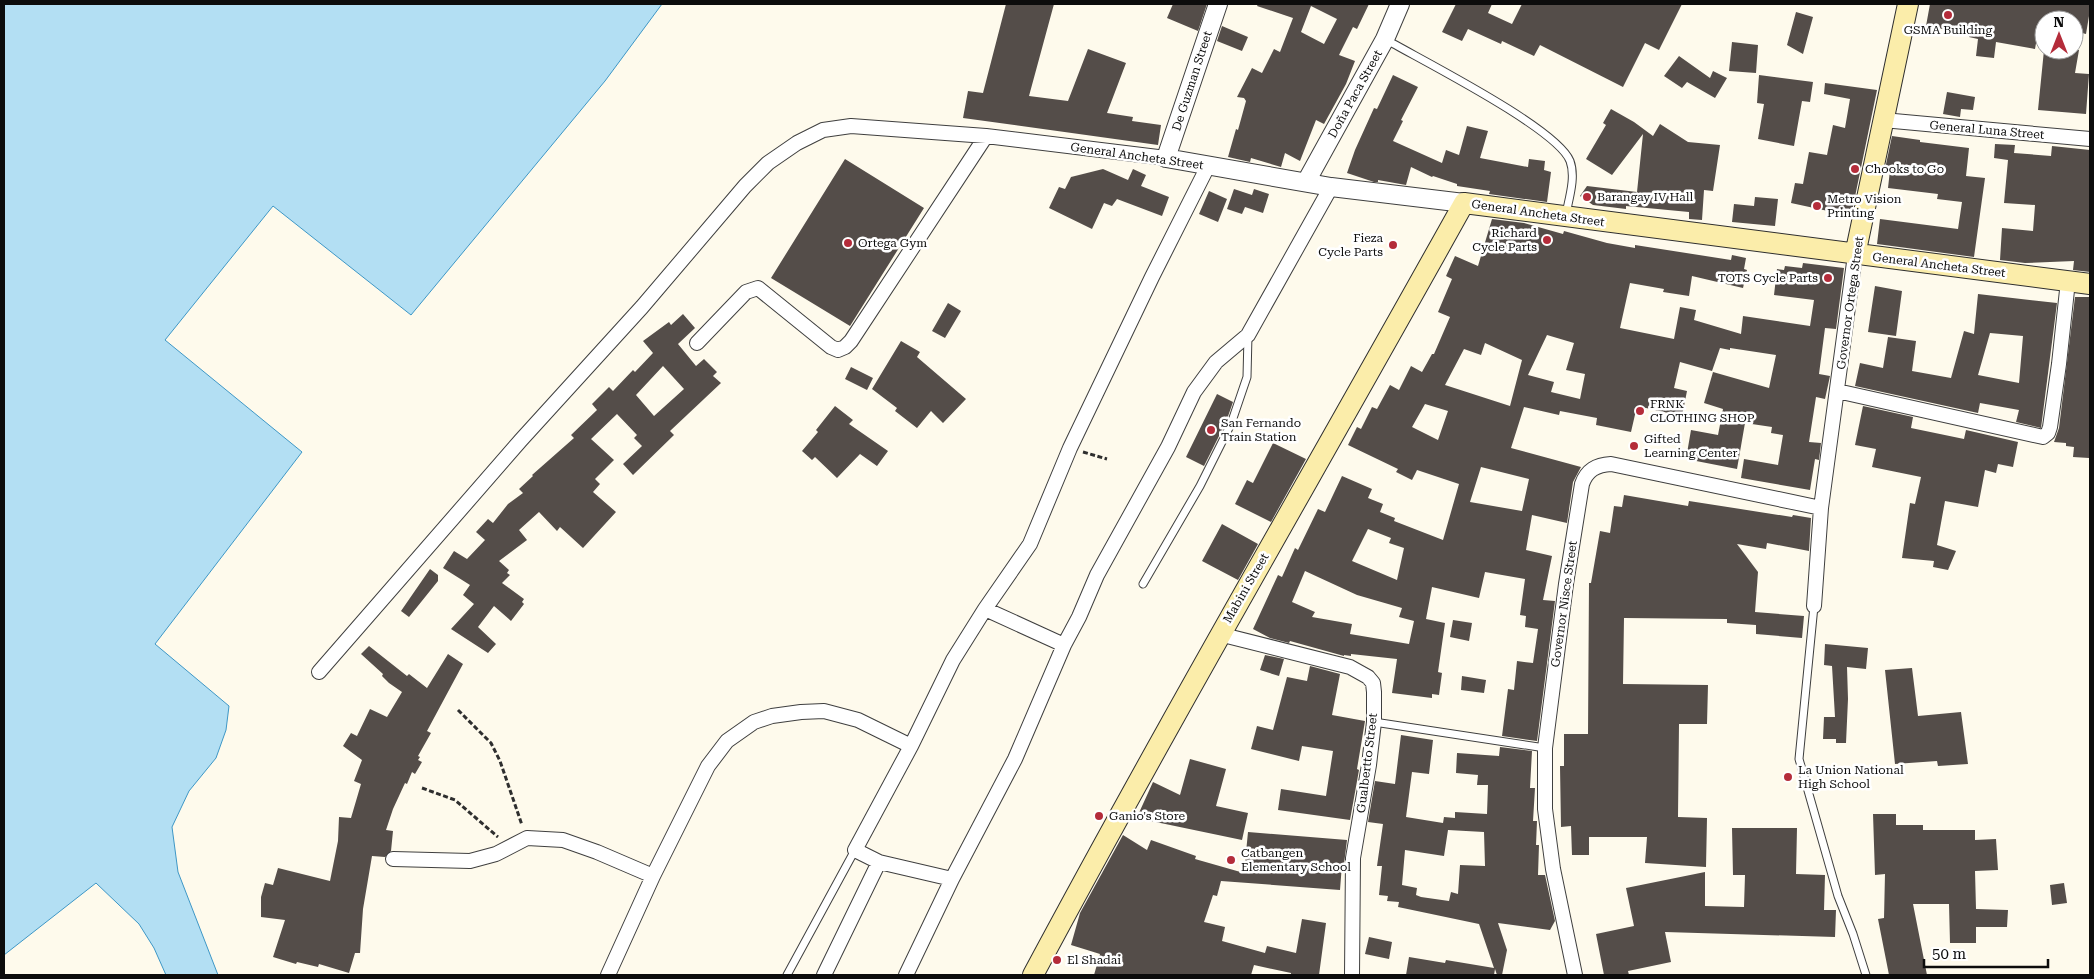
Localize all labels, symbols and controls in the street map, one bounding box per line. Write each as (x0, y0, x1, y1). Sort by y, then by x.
marker: GSMA Building (1942, 9, 1954, 21)
north arrow (2034, 10, 2084, 60)
text: N (2054, 14, 2065, 30)
place label: GSMA Building (1904, 23, 1993, 37)
street label: De Guzman Street (1169, 29, 1215, 133)
street label: Doña Paca Street (1325, 47, 1385, 140)
street label: General Luna Street (1929, 118, 2045, 142)
street label: General Ancheta Street (1070, 140, 1205, 172)
place label: Chooks to Go (1865, 162, 1944, 176)
marker: Chooks to Go (1849, 163, 1861, 175)
place label: Barangay IV Hall (1597, 190, 1694, 204)
marker: Barangay IV Hall (1581, 191, 1593, 203)
place label: Metro Vision Printing (1827, 192, 1902, 220)
street label: General Ancheta Street (1471, 197, 1606, 229)
marker: Metro Vision Printing (1811, 200, 1823, 212)
place label: Richard Cycle Parts (1472, 226, 1537, 254)
place label: Fieza Cycle Parts (1318, 231, 1383, 259)
marker: Richard Cycle Parts (1541, 234, 1553, 246)
street label: Governor Ortega Street (1834, 235, 1866, 370)
place label: Ortega Gym (858, 236, 927, 250)
marker: Ortega Gym (842, 237, 854, 249)
marker: Fieza Cycle Parts (1387, 239, 1399, 251)
street label: General Ancheta Street (1872, 250, 2007, 280)
place label: TOTS Cycle Parts (1718, 271, 1818, 285)
marker: TOTS Cycle Parts (1822, 272, 1834, 284)
place label: FRNK CLOTHING SHOP (1650, 397, 1755, 425)
marker: FRNK CLOTHING SHOP (1634, 405, 1646, 417)
place label: San Fernando Train Station (1221, 416, 1301, 444)
marker: San Fernando Train Station (1205, 424, 1217, 436)
place label: Gifted Learning Center (1644, 432, 1738, 460)
marker: Gifted Learning Center (1628, 440, 1640, 452)
street label: Governor Nisce Street (1548, 539, 1580, 668)
street label: Mabini Street (1220, 550, 1272, 625)
street label: Gualbertto Street (1354, 712, 1380, 814)
place label: La Union National High School (1798, 763, 1904, 791)
marker: La Union National High School (1782, 771, 1794, 783)
place label: Ganio's Store (1109, 809, 1185, 823)
marker: Ganio's Store (1093, 810, 1105, 822)
place label: Catbangen Elementary School (1241, 846, 1351, 874)
marker: Catbangen Elementary School (1225, 854, 1237, 866)
scale bar (1924, 936, 2048, 968)
text: 50 m (1932, 945, 1967, 963)
place label: El Shadai (1067, 953, 1121, 967)
marker: El Shadai (1051, 954, 1063, 966)

